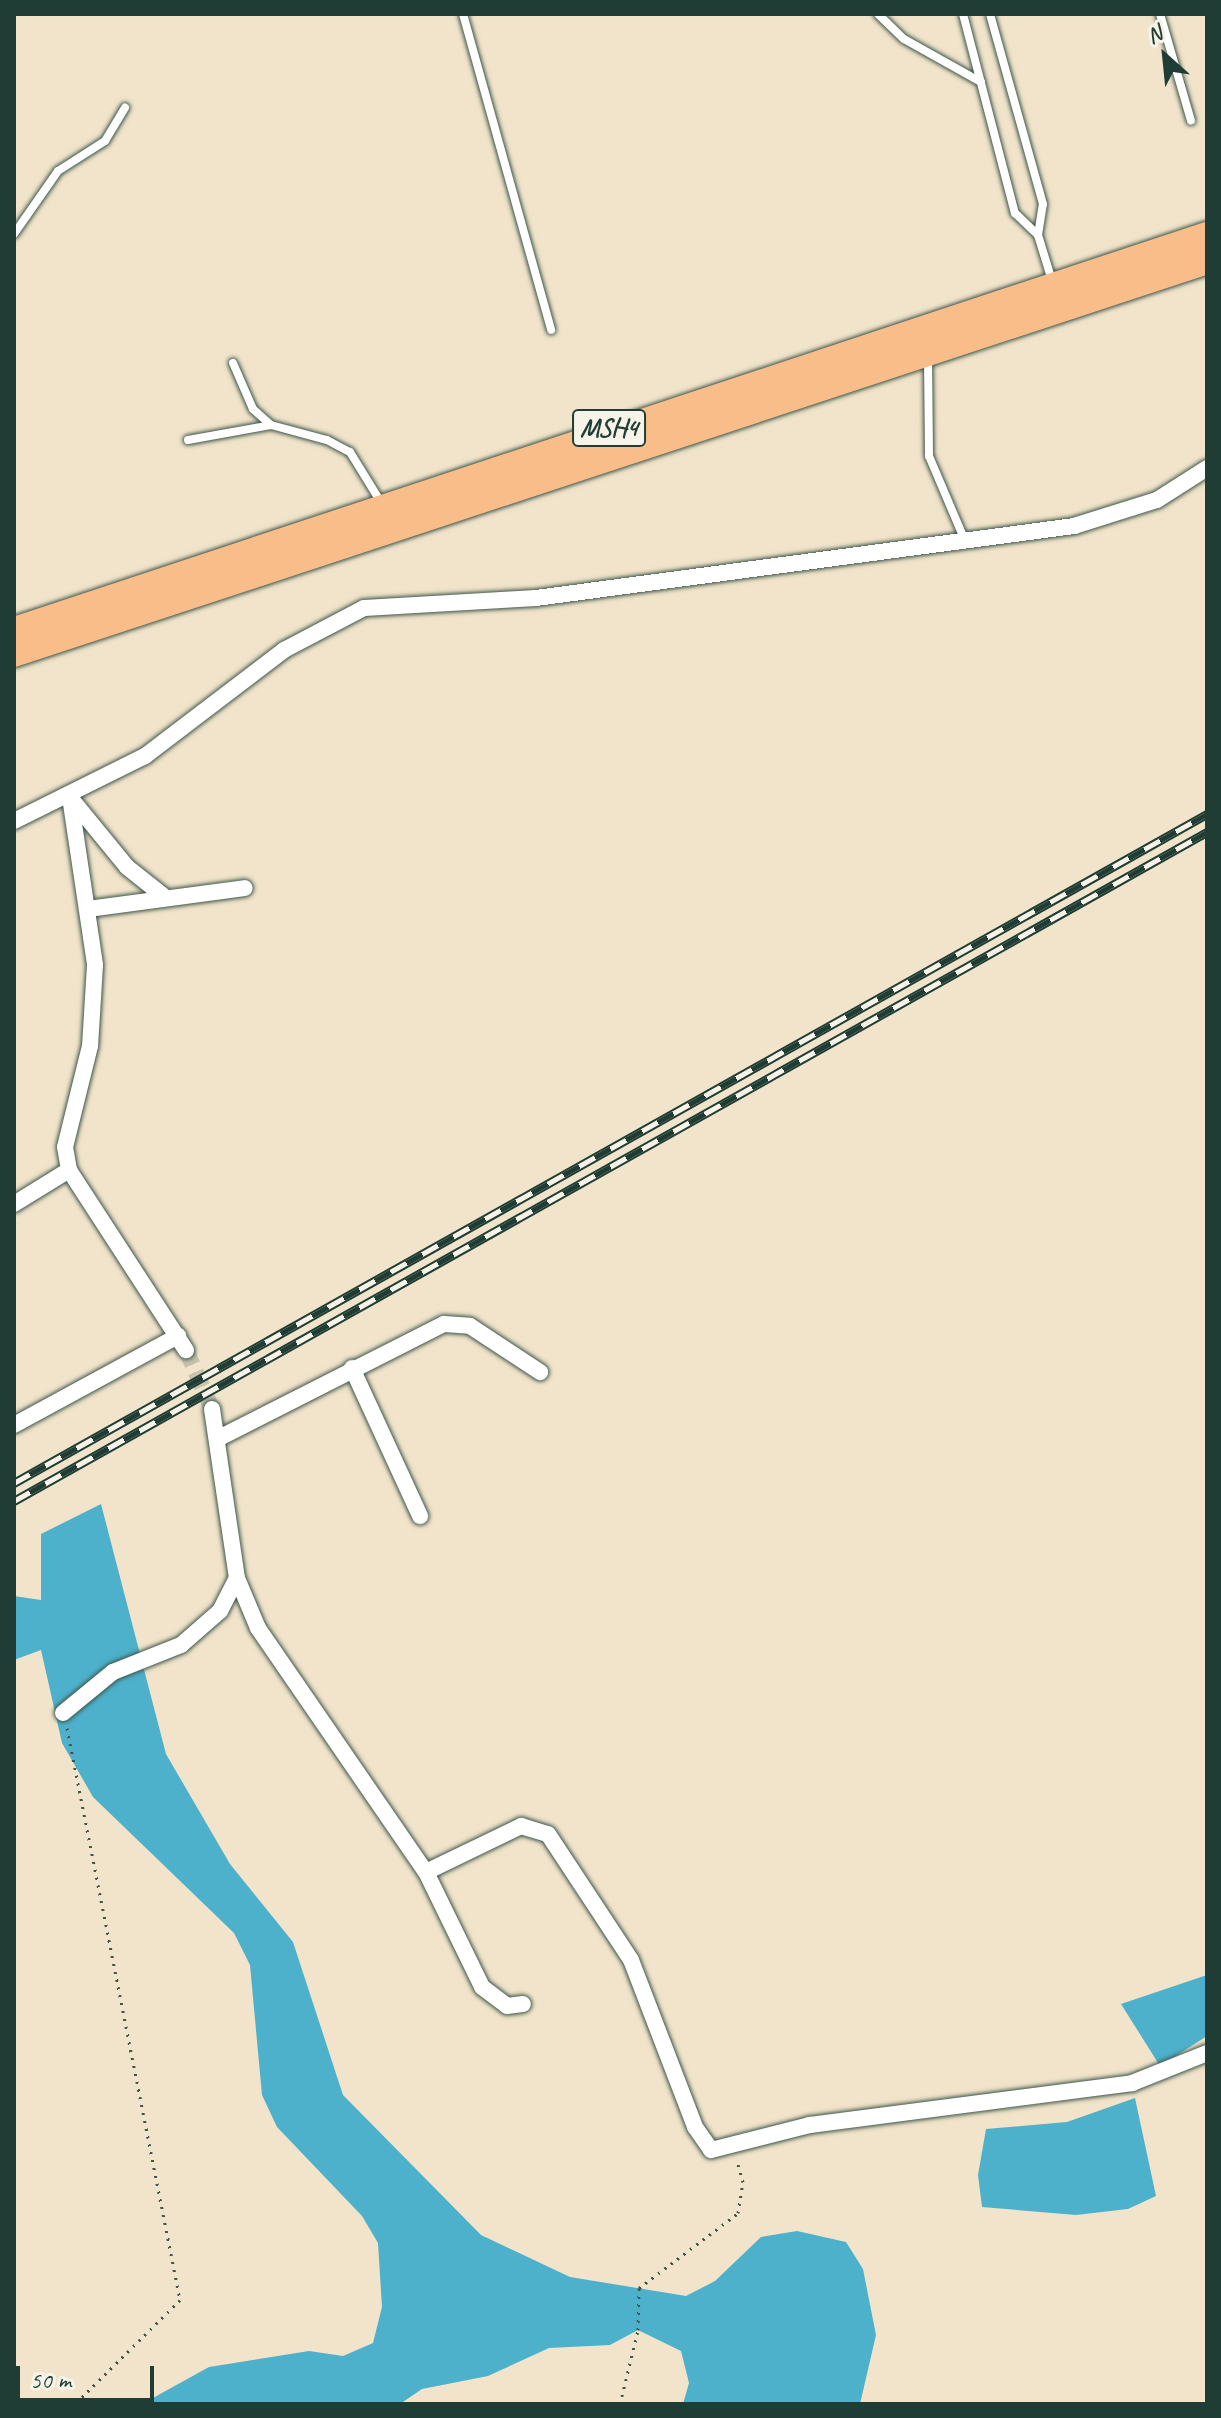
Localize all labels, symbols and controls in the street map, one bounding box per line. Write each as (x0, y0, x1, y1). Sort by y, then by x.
north arrow (1125, 16, 1205, 96)
text: N (1142, 19, 1167, 50)
road number: MSH4 (571, 406, 647, 450)
scale bar (20, 2350, 158, 2400)
text: 50 m (30, 2365, 71, 2395)

